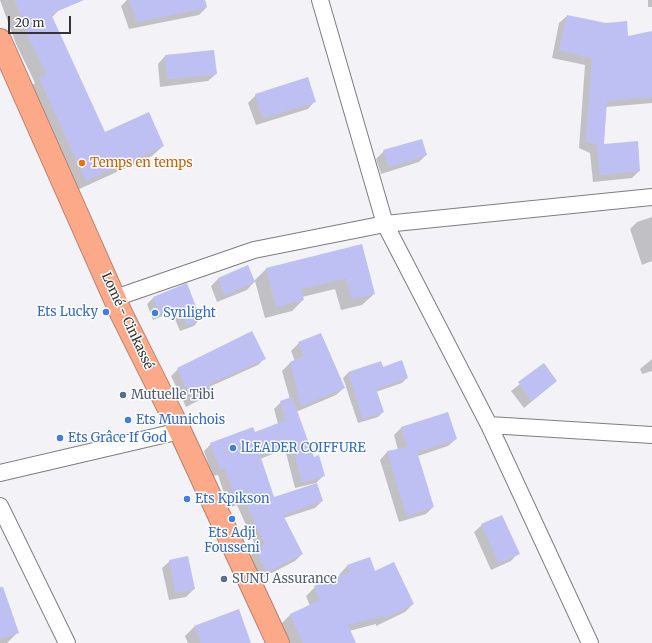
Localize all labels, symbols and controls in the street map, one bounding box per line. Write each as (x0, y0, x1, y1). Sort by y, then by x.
scale bar (10, 8, 73, 34)
text: 20 m (15, 15, 44, 30)
place label: Temps en temps (90, 155, 193, 171)
marker: Temps en temps (77, 158, 87, 168)
street label: Lomé - Cinkassé (98, 270, 156, 372)
place label: Ets Lucky (37, 304, 98, 320)
place label: Synlight (163, 305, 216, 321)
marker: Ets Lucky (101, 307, 111, 317)
marker: Synlight (150, 308, 160, 318)
place label: Mutuelle Tibi (131, 387, 215, 403)
marker: Mutuelle Tibi (118, 390, 128, 400)
place label: Ets Munichois (136, 412, 225, 428)
marker: Ets Munichois (123, 415, 133, 425)
place label: Ets Grâce If God (68, 430, 167, 446)
marker: Ets Grâce If God (55, 433, 65, 443)
place label: lLEADER COIFFURE (241, 440, 366, 456)
marker: lLEADER COIFFURE (228, 443, 238, 453)
place label: Ets Kpikson (195, 491, 270, 507)
marker: Ets Kpikson (182, 494, 192, 504)
marker: Ets Adji Fousseni (227, 514, 237, 524)
place label: Ets Adji Fousseni (204, 525, 260, 556)
place label: SUNU Assurance (232, 571, 337, 587)
marker: SUNU Assurance (219, 574, 229, 584)

